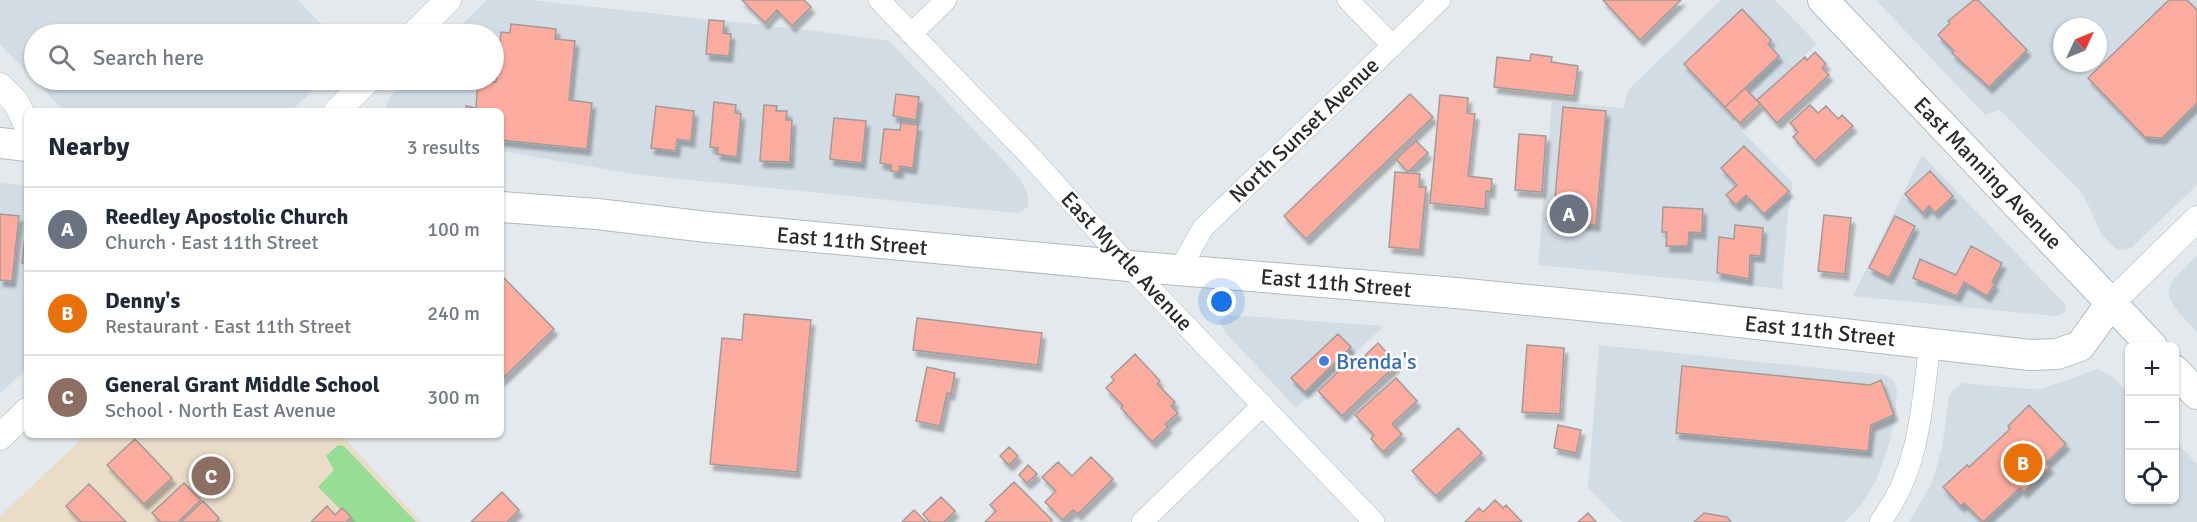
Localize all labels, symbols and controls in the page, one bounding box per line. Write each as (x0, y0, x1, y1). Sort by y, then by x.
north arrow (2053, 18, 2107, 72)
search box (24, 24, 504, 90)
icon: search (45, 41, 78, 74)
text: Search here (93, 44, 204, 71)
street label: North Sunset Avenue (1224, 52, 1384, 208)
street label: East Manning Avenue (1908, 91, 2068, 255)
text: Nearby (48, 131, 129, 163)
text: 3 results (407, 135, 480, 160)
street label: East Myrtle Avenue (1055, 186, 1199, 336)
pin: A (1550, 192, 1588, 236)
text: Reedley Apostolic Church (105, 203, 348, 230)
text: A (61, 217, 74, 242)
text: 100 m (427, 217, 480, 242)
street label: East 11th Street (776, 221, 929, 261)
text: Church · East 11th Street (105, 230, 319, 255)
street label: East 11th Street (1260, 263, 1413, 303)
text: Denny's (105, 287, 180, 314)
your location (1207, 287, 1236, 316)
text: B (61, 301, 74, 326)
text: 240 m (427, 301, 480, 326)
street label: East 11th Street (1743, 310, 1897, 352)
text: Restaurant · East 11th Street (105, 314, 351, 339)
map controls (2125, 342, 2179, 504)
button: + (2125, 342, 2179, 396)
place label: Brenda's (1336, 348, 1417, 375)
marker: Brenda's (1317, 354, 1331, 368)
text: General Grant Middle School (105, 371, 380, 398)
text: C (61, 385, 74, 410)
text: 300 m (427, 385, 480, 410)
button: − (2125, 396, 2179, 450)
text: School · North East Avenue (105, 398, 336, 423)
pin: B (2004, 440, 2042, 486)
button: locate (2125, 450, 2179, 504)
pin: C (192, 454, 230, 498)

